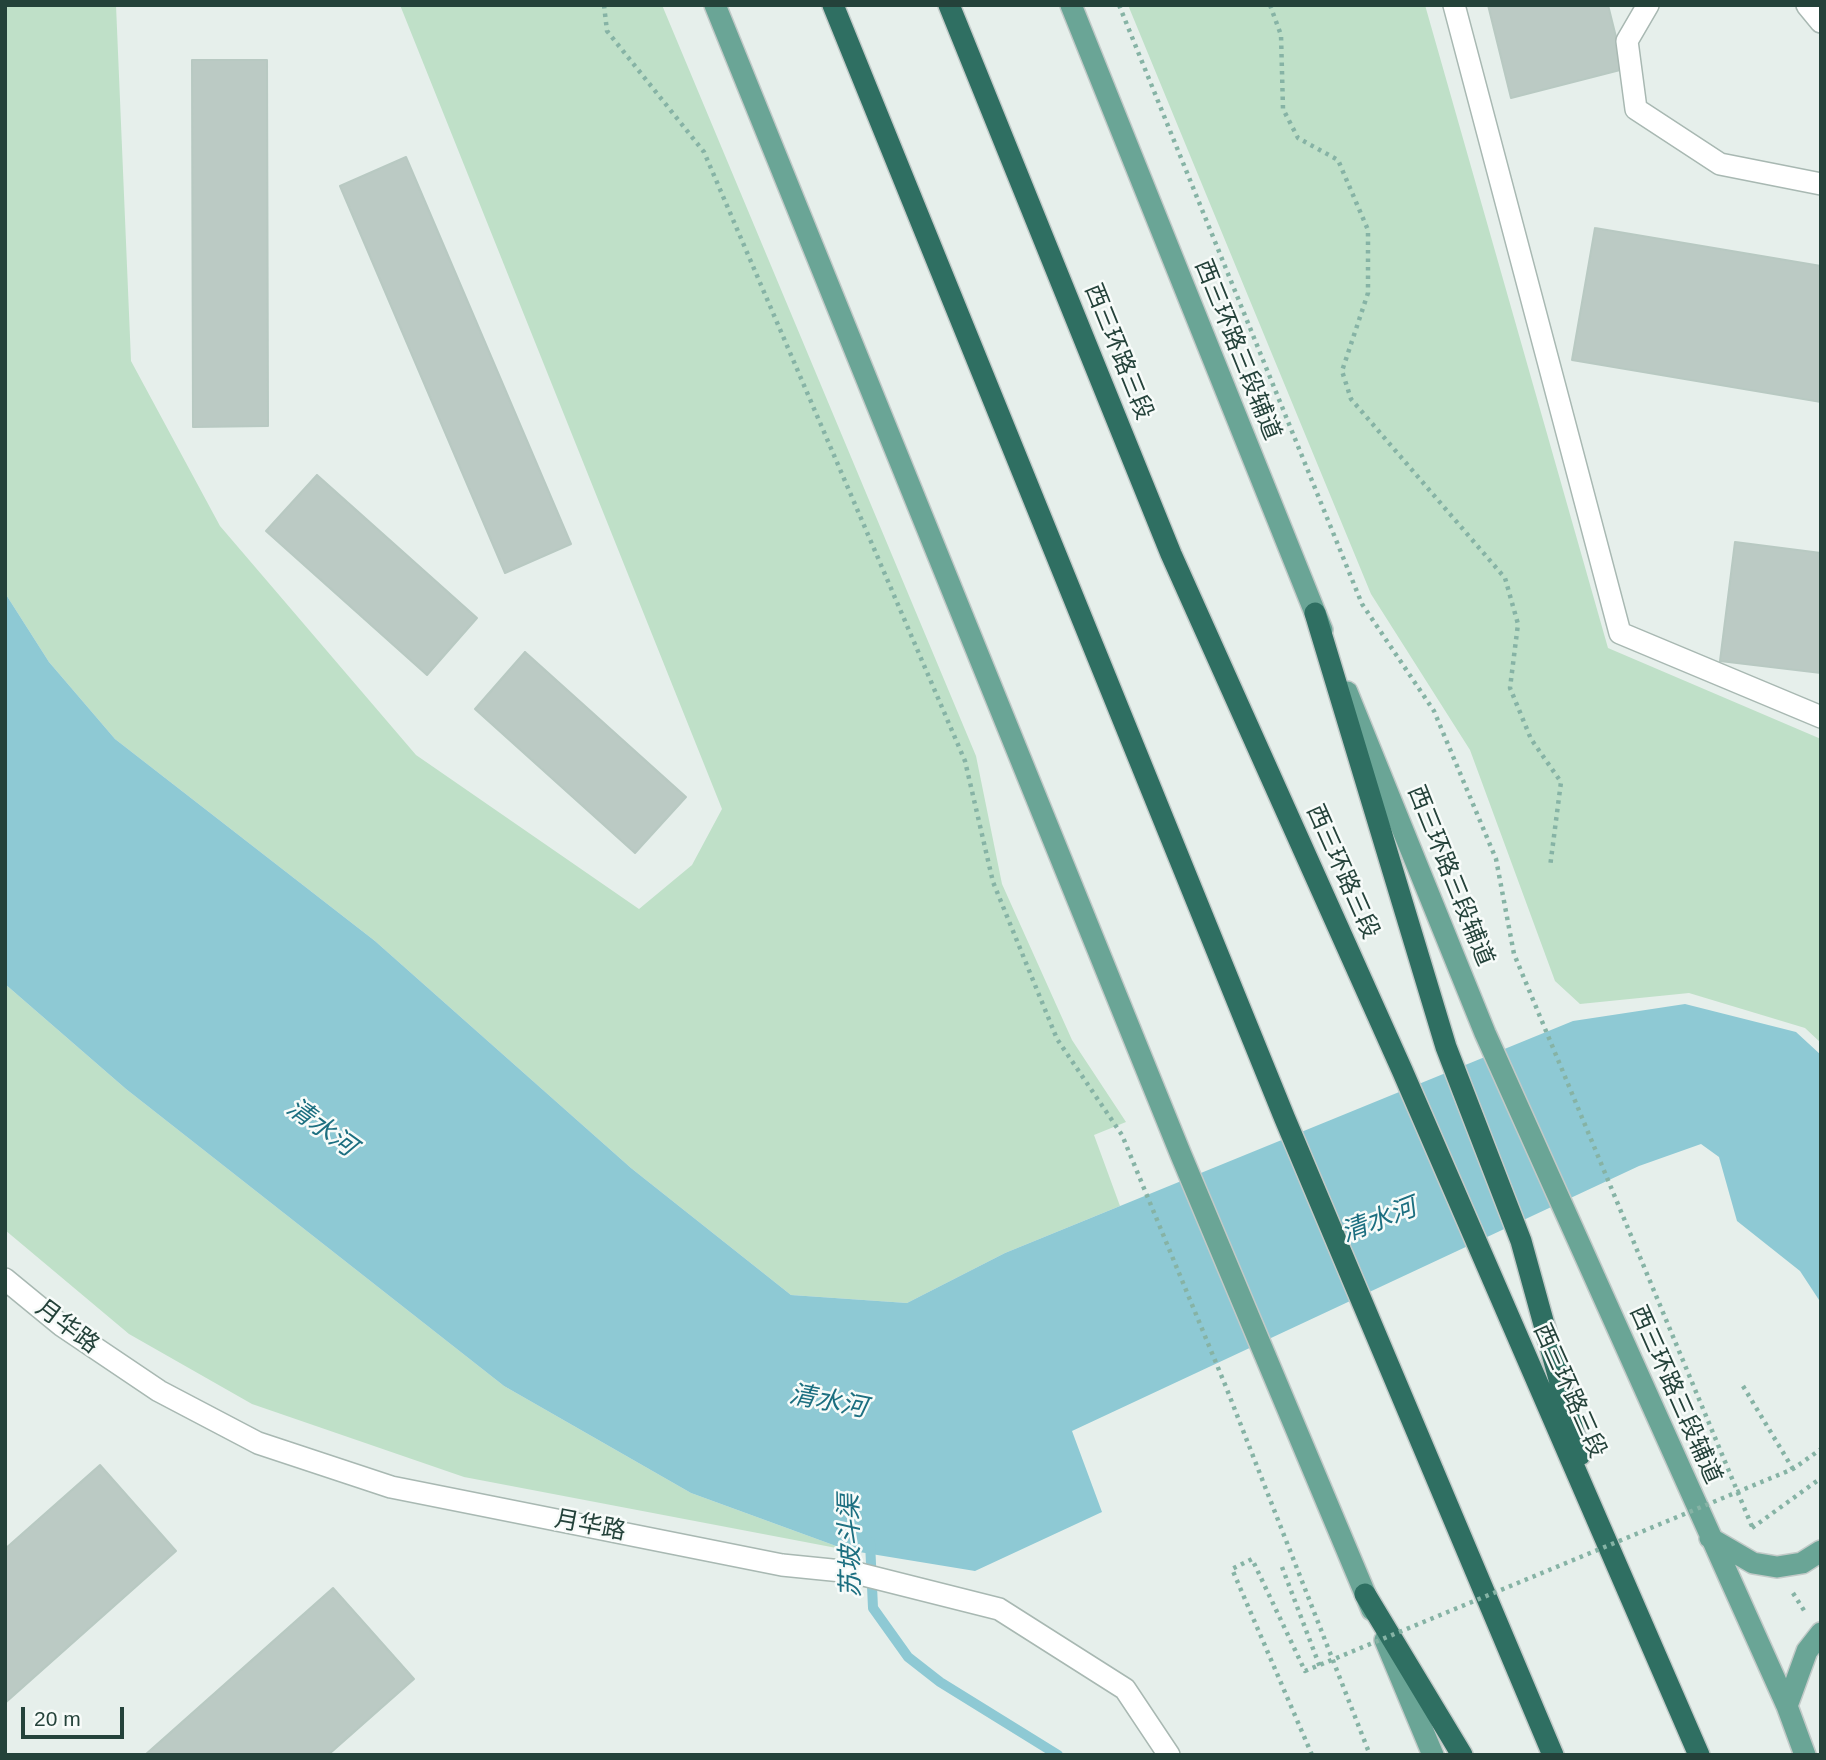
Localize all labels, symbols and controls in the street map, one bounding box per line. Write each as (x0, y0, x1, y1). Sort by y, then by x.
street label: 西三环路三段辅道 (1188, 256, 1286, 444)
street label: 西三环路三段 (1078, 280, 1158, 424)
street label: 西三环路三段辅道 (1401, 782, 1499, 970)
street label: 西三环路三段 (1300, 800, 1384, 944)
water label: 清水河 (280, 1092, 362, 1164)
water label: 清水河 (1337, 1192, 1421, 1250)
street label: 月华路 (30, 1294, 104, 1360)
street label: 西三环路三段辅道 (1623, 1301, 1727, 1489)
street label: 西三环路三段 (1527, 1319, 1611, 1463)
water label: 清水河 (787, 1379, 869, 1425)
water label: 苏坡斗渠 (834, 1494, 868, 1598)
street label: 月华路 (552, 1505, 628, 1547)
scale bar (24, 1694, 128, 1738)
text: 20 m (34, 1707, 81, 1730)

